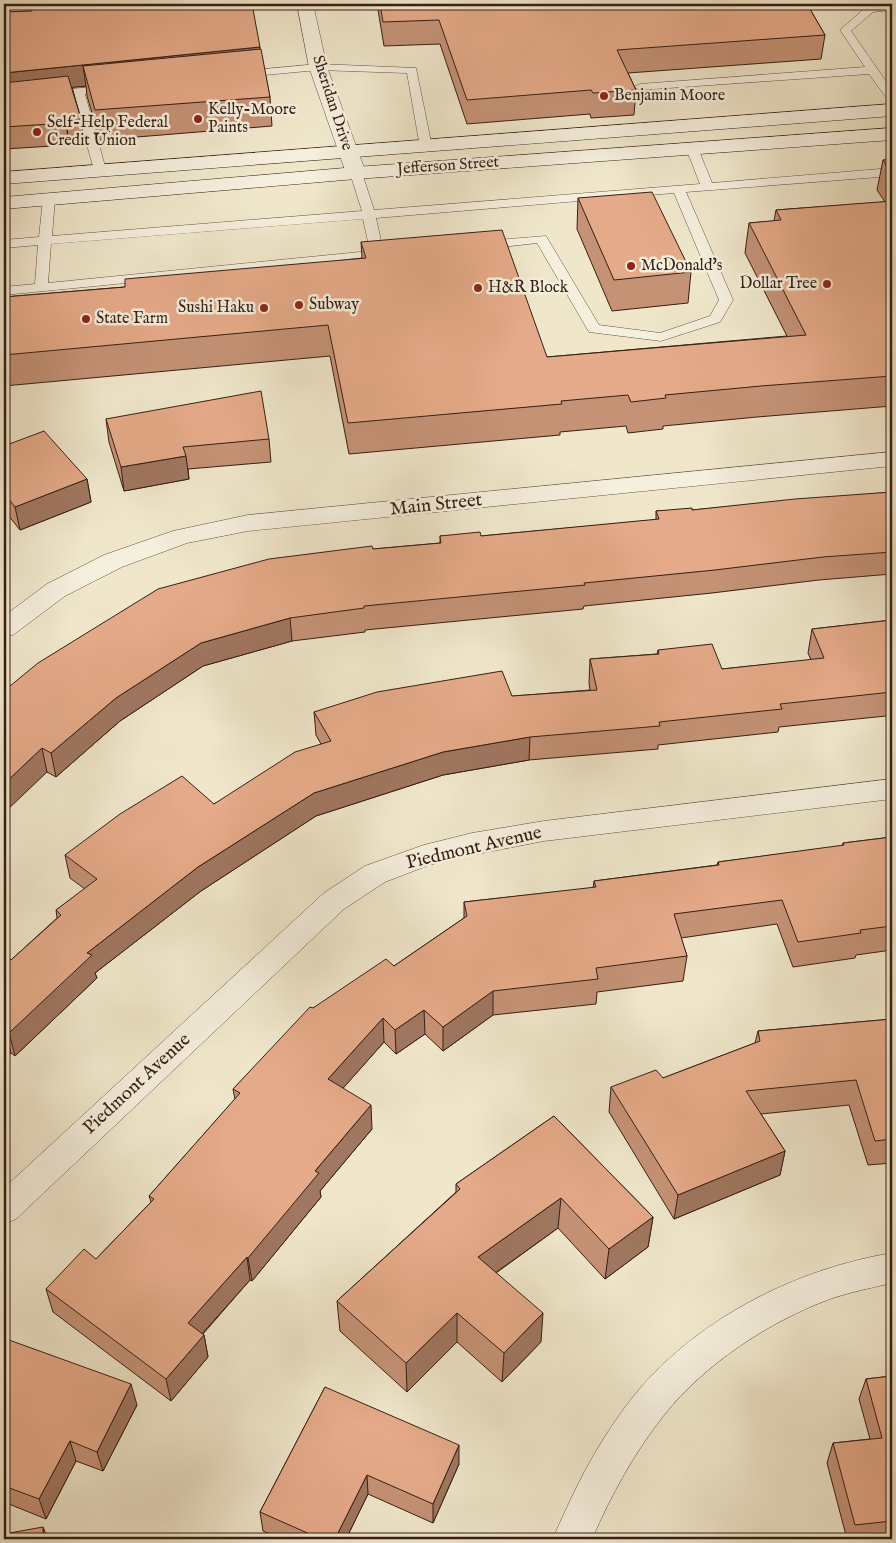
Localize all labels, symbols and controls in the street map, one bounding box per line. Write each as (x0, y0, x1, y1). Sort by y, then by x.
street label: Sheridan Drive (307, 53, 357, 153)
place label: Benjamin Moore (614, 86, 725, 106)
marker: Benjamin Moore (598, 90, 610, 102)
place label: Kelly-Moore Paints (208, 100, 296, 138)
place label: Self-Help Federal Credit Union (47, 113, 169, 151)
marker: Kelly-Moore Paints (192, 113, 204, 125)
marker: Self-Help Federal Credit Union (31, 126, 43, 138)
street label: Jefferson Street (394, 152, 500, 180)
place label: McDonald's (641, 256, 723, 276)
marker: McDonald's (625, 260, 637, 272)
place label: Dollar Tree (740, 274, 817, 294)
place label: H&R Block (488, 278, 569, 298)
marker: Dollar Tree (821, 278, 833, 290)
marker: H&R Block (472, 282, 484, 294)
place label: Subway (309, 295, 359, 315)
place label: Sushi Haku (178, 298, 254, 318)
marker: Subway (293, 299, 305, 311)
marker: Sushi Haku (258, 302, 270, 314)
place label: State Farm (96, 309, 168, 329)
marker: State Farm (80, 313, 92, 325)
street label: Main Street (389, 488, 484, 522)
street label: Piedmont Avenue (404, 821, 544, 875)
street label: Piedmont Avenue (78, 1028, 196, 1140)

